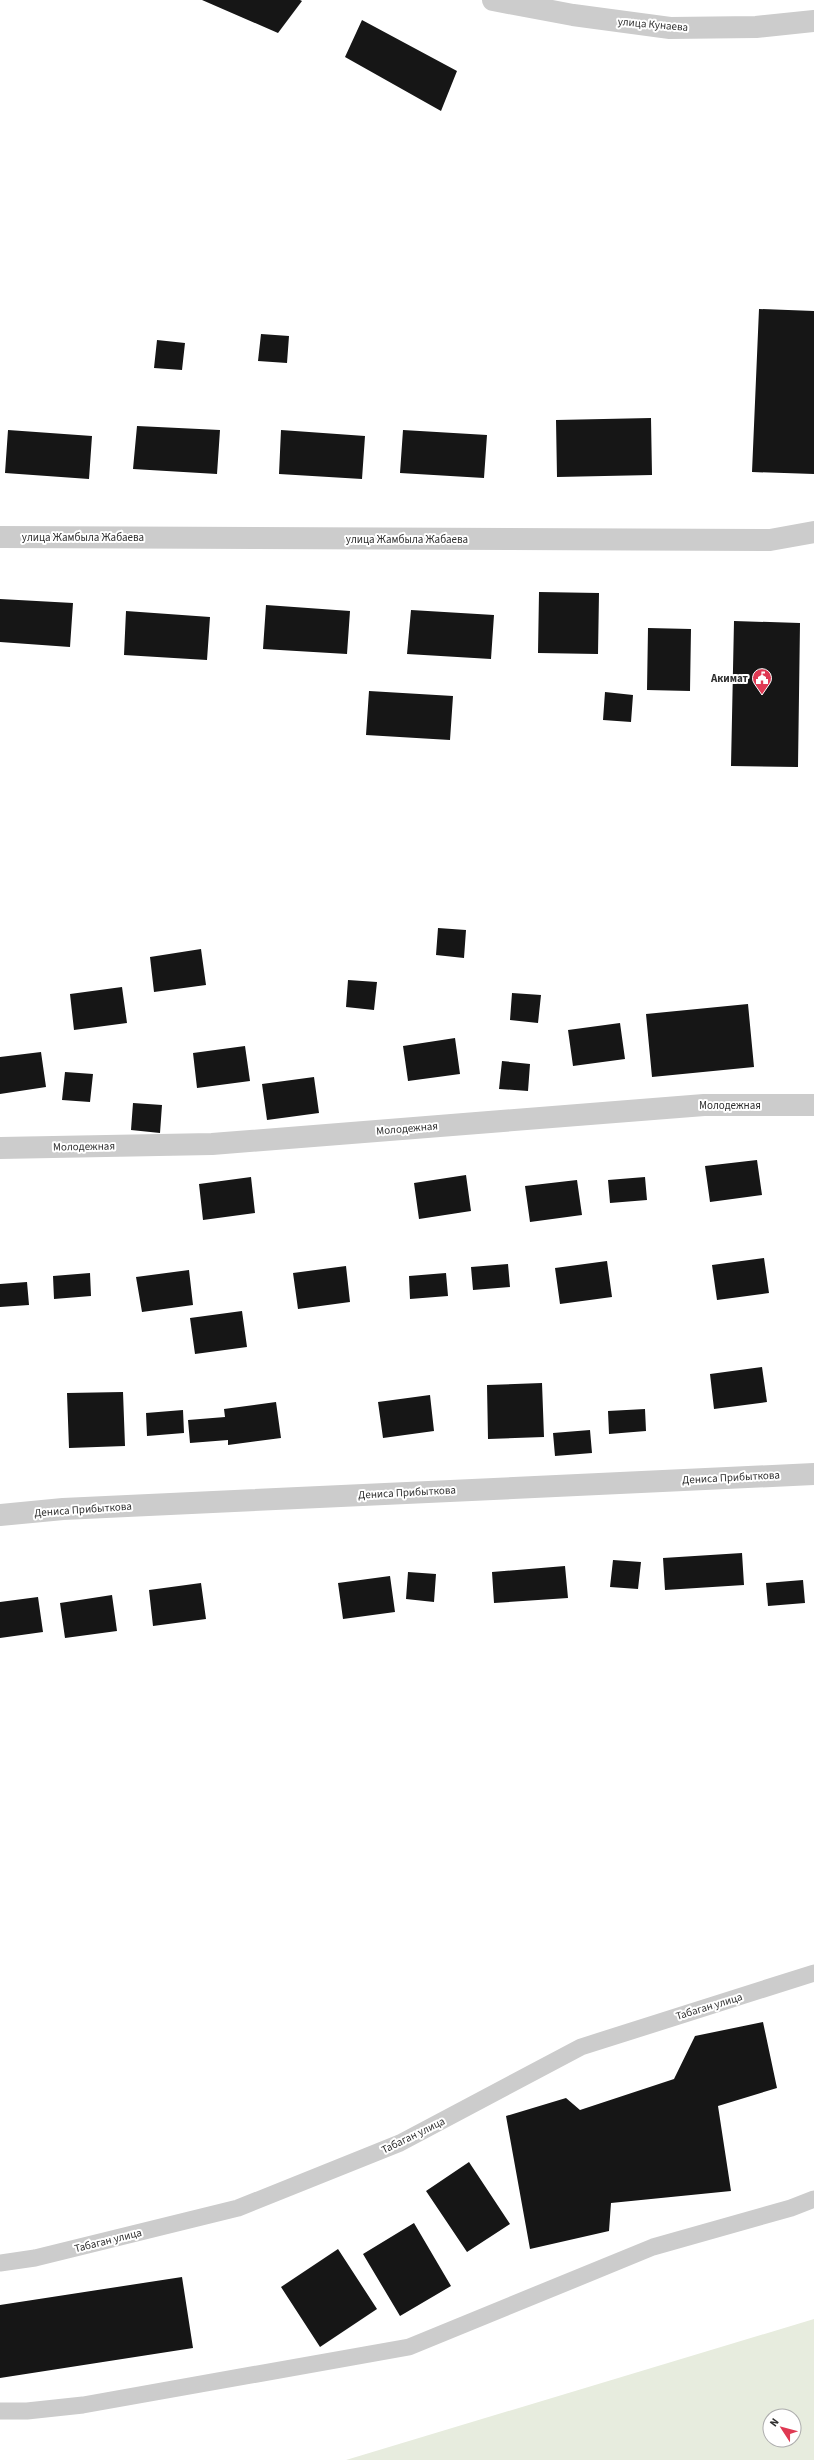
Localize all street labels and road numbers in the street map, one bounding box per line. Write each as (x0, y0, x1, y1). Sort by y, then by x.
street label: улица Кунаева (617, 14, 689, 35)
street label: улица Жамбыла Жабаева (22, 530, 144, 545)
street label: улица Жамбыла Жабаева (346, 532, 468, 547)
street label: Молодежная (699, 1098, 761, 1113)
street label: Молодежная (376, 1118, 439, 1139)
street label: Молодежная (53, 1138, 115, 1155)
street label: Дениса Прибыткова (682, 1467, 780, 1488)
street label: Дениса Прибыткова (358, 1482, 456, 1503)
street label: Дениса Прибыткова (34, 1499, 132, 1520)
street label: Табаган улица (674, 1989, 744, 2024)
street label: Табаган улица (379, 2114, 448, 2157)
street label: Табаган улица (73, 2225, 143, 2256)

